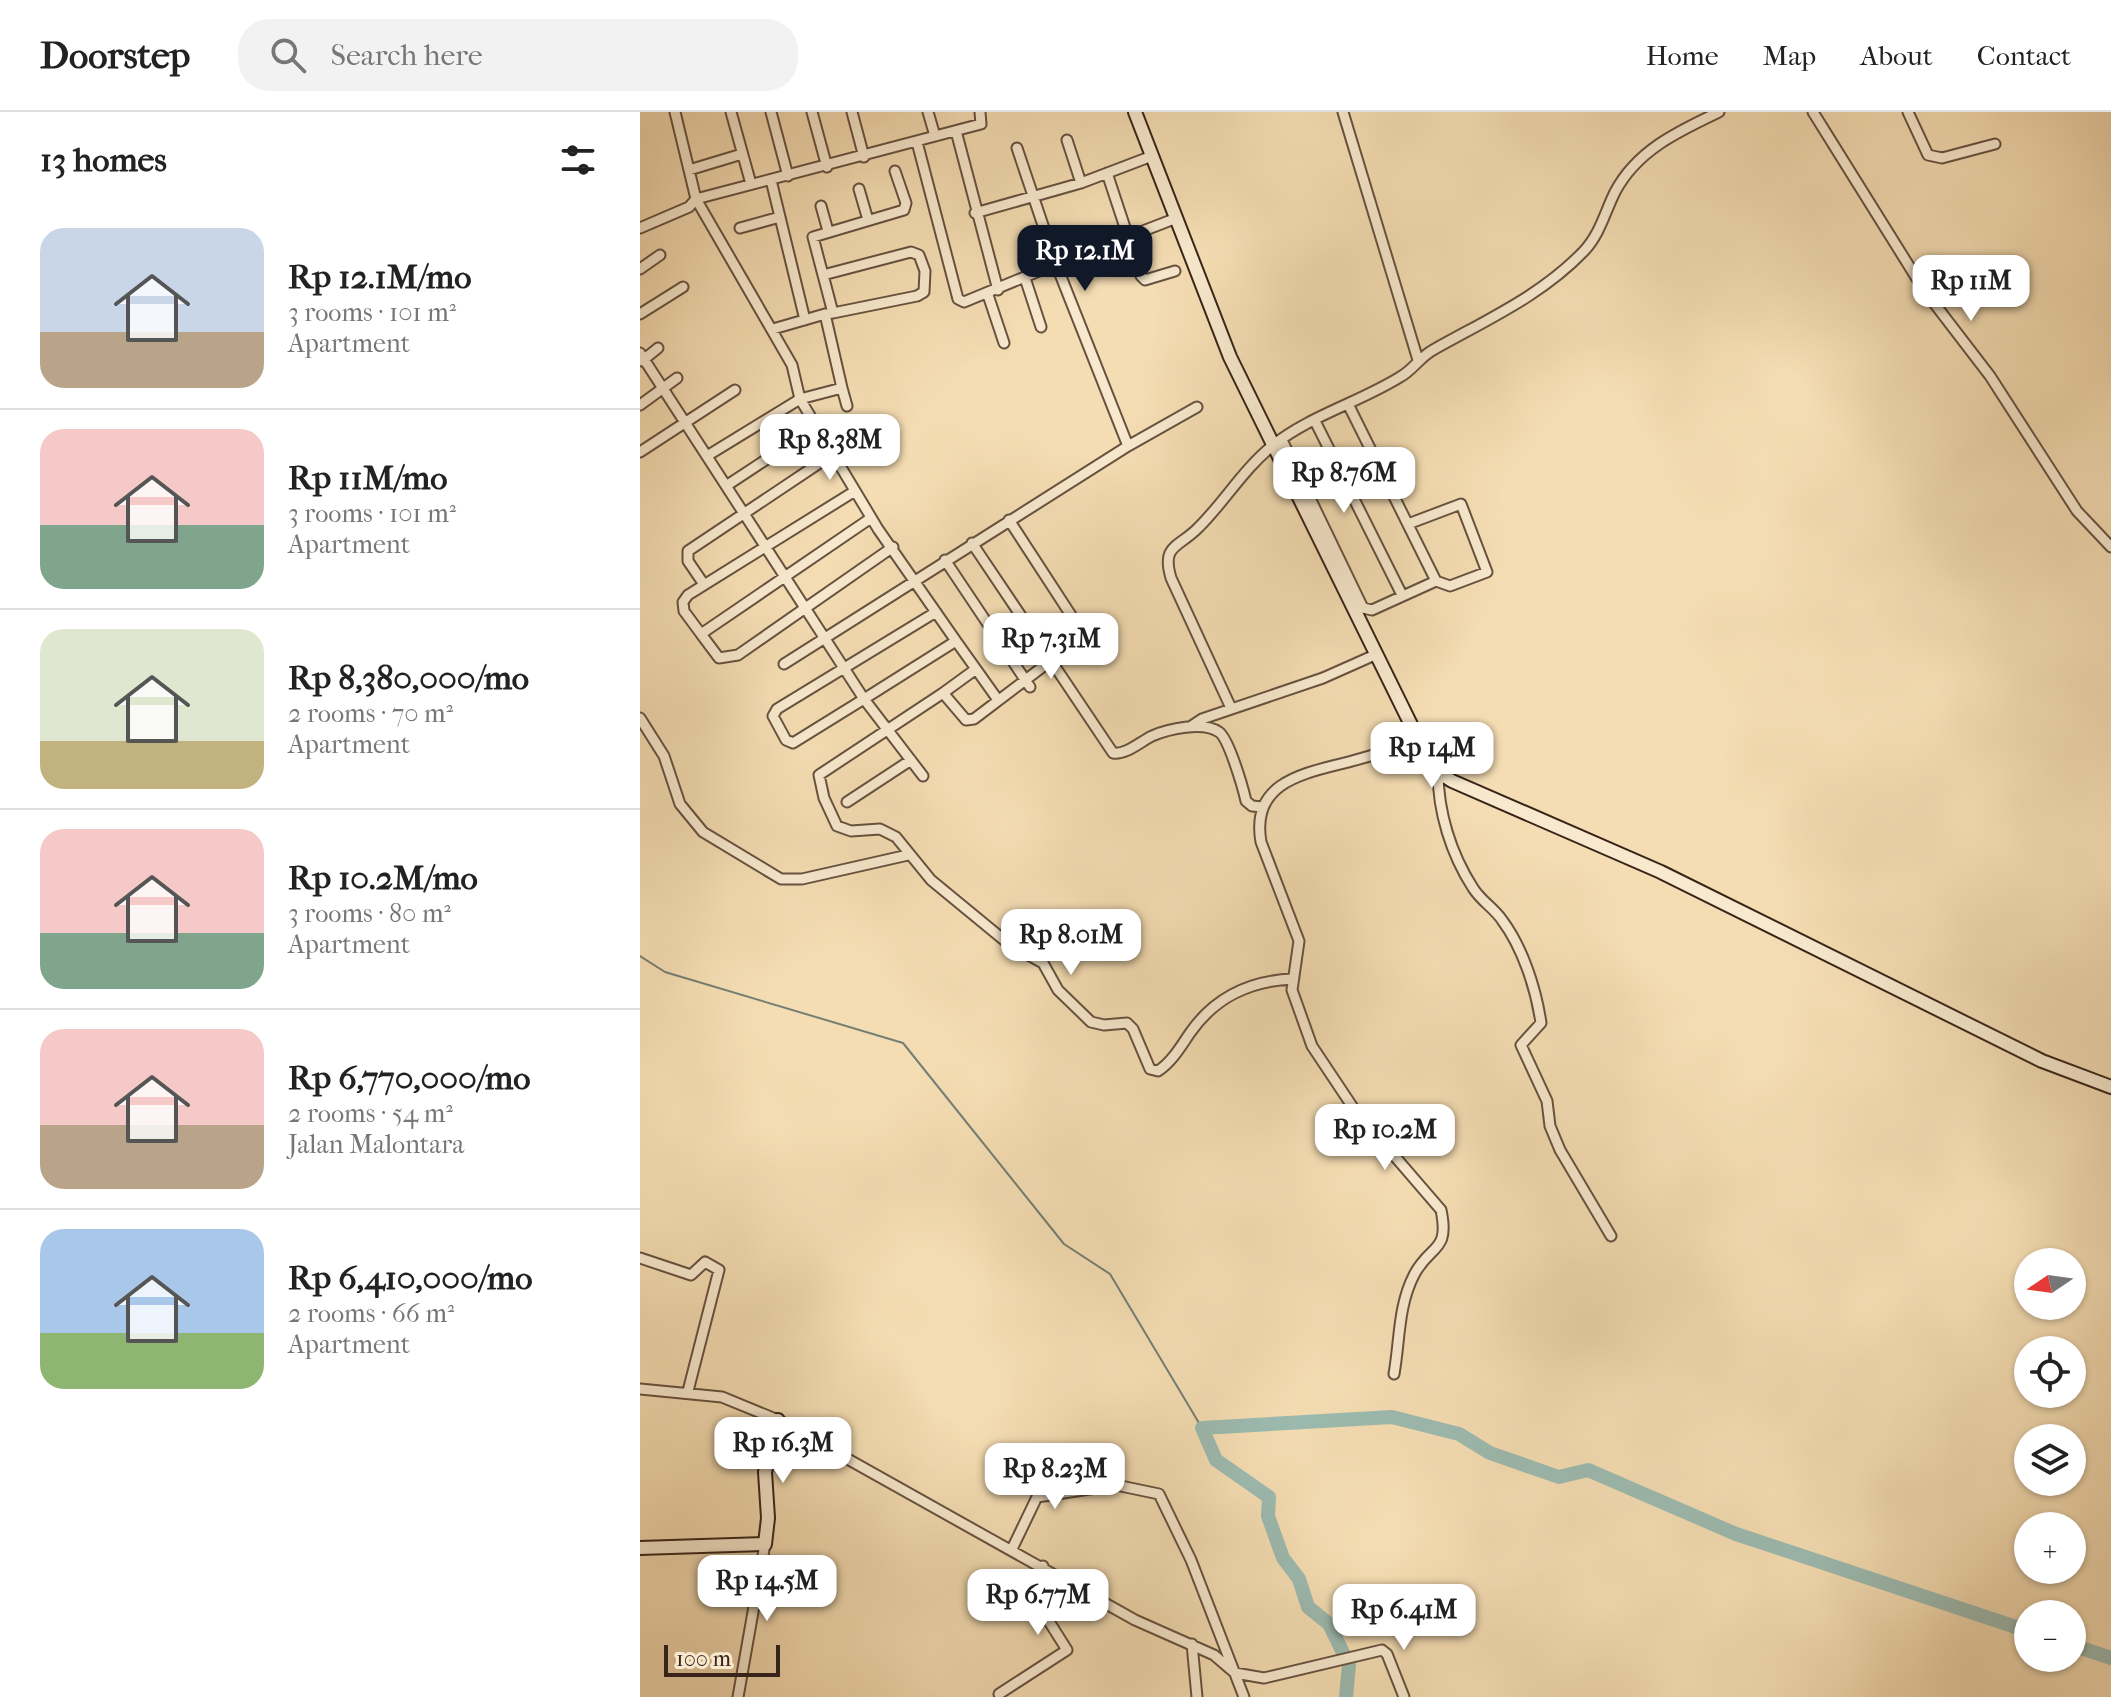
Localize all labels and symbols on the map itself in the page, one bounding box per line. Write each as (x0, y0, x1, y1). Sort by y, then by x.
pin: Rp 12.1M (1002, 225, 1168, 293)
pin: Rp 11M (1906, 255, 2036, 323)
pin: Rp 8.38M (747, 414, 913, 482)
pin: Rp 8.76M (1261, 447, 1427, 515)
pin: Rp 7.31M (968, 613, 1134, 681)
pin: Rp 14M (1367, 722, 1497, 790)
pin: Rp 8.01M (988, 909, 1154, 977)
pin: Rp 10.2M (1302, 1104, 1468, 1172)
north arrow (2014, 1248, 2086, 1320)
pin: Rp 16.3M (700, 1417, 866, 1485)
pin: Rp 8.23M (972, 1443, 1138, 1511)
pin: Rp 14.5M (684, 1555, 850, 1623)
pin: Rp 6.77M (955, 1569, 1121, 1637)
pin: Rp 6.41M (1321, 1584, 1487, 1652)
scale bar (664, 1641, 780, 1677)

